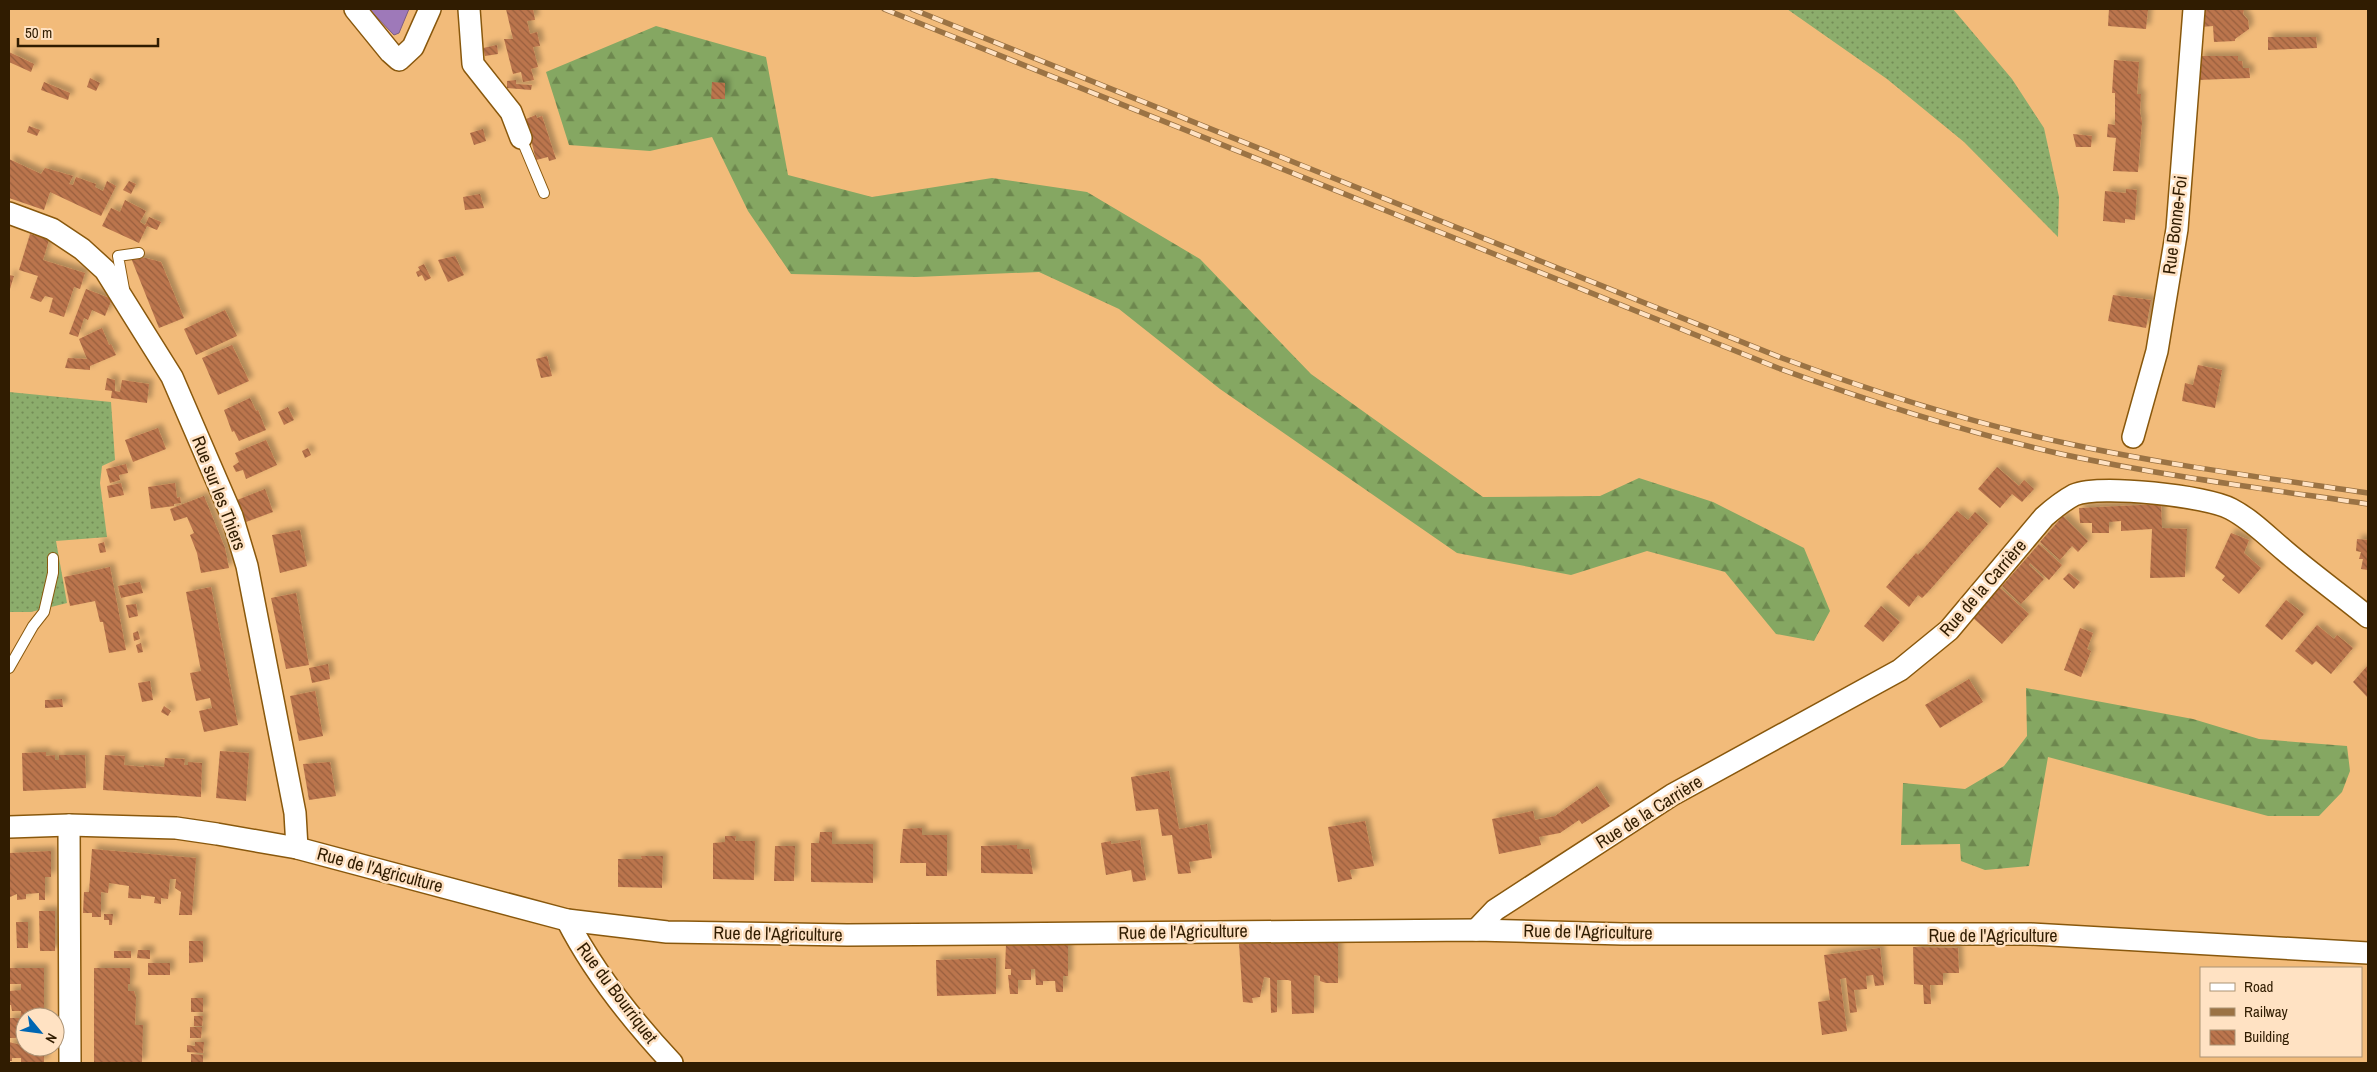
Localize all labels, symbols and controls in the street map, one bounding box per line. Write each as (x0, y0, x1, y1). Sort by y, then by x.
scale bar (18, 15, 158, 47)
text: 50 m (25, 22, 52, 43)
street label: Rue Bonne-Foi (2156, 174, 2193, 276)
street label: Rue sur les Thiers (186, 432, 253, 553)
street label: Rue de la Carrière (1933, 534, 2032, 642)
street label: Rue de la Carrière (1591, 769, 1707, 854)
street label: Rue de l'Agriculture (315, 841, 446, 898)
street label: Rue de l'Agriculture (1118, 918, 1248, 945)
street label: Rue de l'Agriculture (1523, 918, 1653, 945)
street label: Rue de l'Agriculture (713, 920, 843, 947)
street label: Rue de l'Agriculture (1928, 923, 2058, 948)
street label: Rue du Bourriquet (571, 937, 664, 1048)
legend (2200, 967, 2362, 1057)
text: Road (2244, 976, 2273, 997)
text: Railway (2244, 1001, 2289, 1022)
north arrow (15, 1007, 65, 1057)
text: Building (2244, 1026, 2289, 1047)
text: N (41, 1030, 61, 1046)

